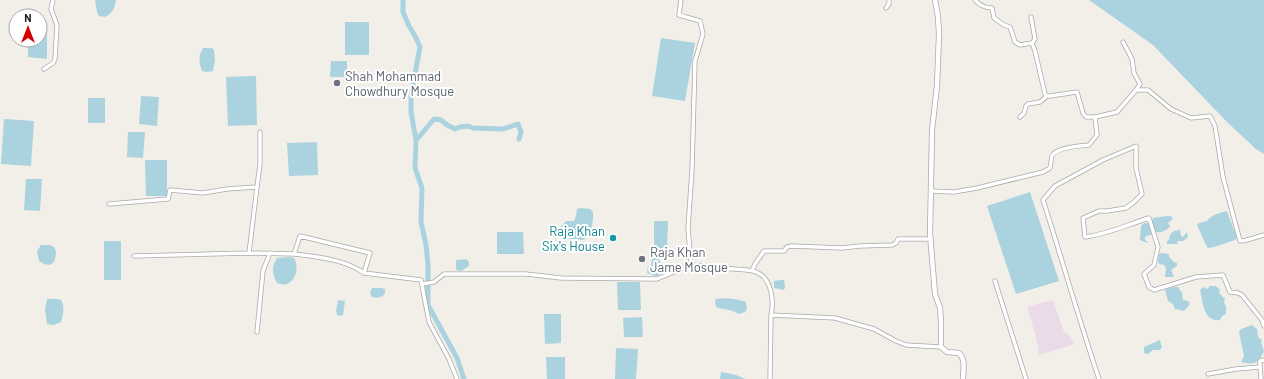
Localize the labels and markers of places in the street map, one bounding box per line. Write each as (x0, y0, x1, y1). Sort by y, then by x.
place label: Shah Mohammad Chowdhury Mosque (345, 68, 454, 99)
marker: Shah Mohammad Chowdhury Mosque (332, 78, 342, 88)
place label: Raja Khan Six's House (542, 223, 605, 254)
marker: Raja Khan Six's House (608, 233, 618, 243)
place label: Raja Khan Jame Mosque (650, 244, 728, 275)
marker: Raja Khan Jame Mosque (637, 254, 647, 264)

